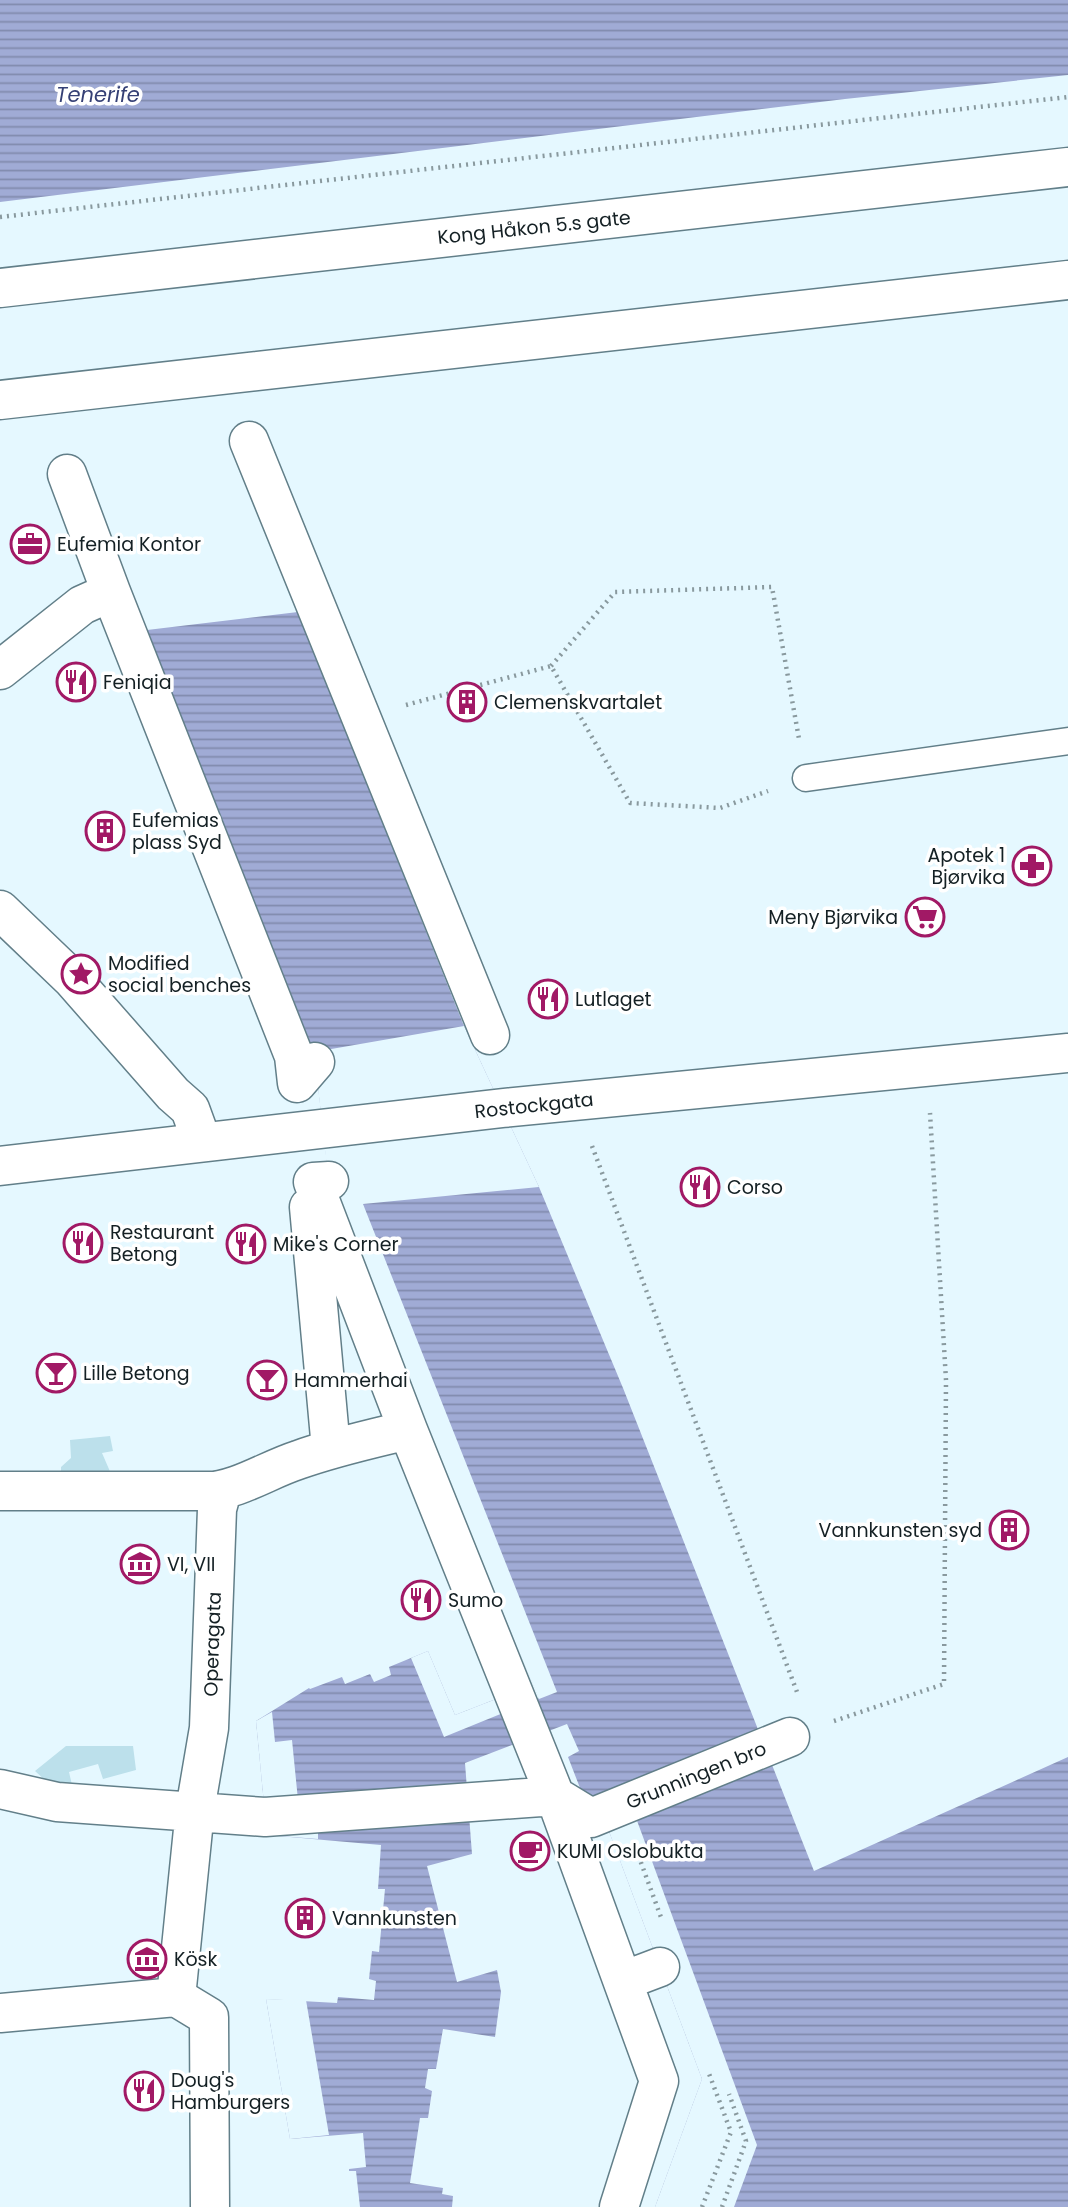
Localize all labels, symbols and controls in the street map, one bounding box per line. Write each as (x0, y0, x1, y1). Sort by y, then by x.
water label: Tenerife (56, 80, 140, 109)
street label: Kong Håkon 5.s gate (436, 204, 632, 251)
office icon: Eufemia Kontor (9, 523, 51, 565)
place label: Eufemia Kontor (57, 531, 201, 558)
restaurant icon: Feniqia (55, 661, 97, 703)
place label: Feniqia (103, 669, 172, 696)
building icon: Clemenskvartalet (446, 681, 488, 723)
place label: Clemenskvartalet (494, 689, 662, 716)
place label: Eufemias plass Syd (132, 807, 222, 856)
building icon: Eufemias plass Syd (84, 810, 126, 852)
place label: Apotek 1 Bjørvika (928, 842, 1005, 891)
pharmacy icon: Apotek 1 Bjørvika (1011, 845, 1053, 887)
supermarket icon: Meny Bjørvika (904, 896, 946, 938)
place label: Meny Bjørvika (768, 904, 898, 931)
place label: Modified social benches (108, 950, 251, 999)
place icon: Modified social benches (60, 953, 102, 995)
restaurant icon: Lutlaget (527, 978, 569, 1020)
place label: Lutlaget (575, 986, 651, 1013)
street label: Rostockgata (473, 1086, 595, 1125)
restaurant icon: Corso (679, 1166, 721, 1208)
place label: Corso (727, 1174, 783, 1201)
place label: Restaurant Betong (110, 1219, 214, 1268)
restaurant icon: Restaurant Betong (62, 1222, 104, 1264)
restaurant icon: Mike's Corner (225, 1223, 267, 1265)
place label: Mike's Corner (273, 1231, 399, 1258)
bar icon: Lille Betong (35, 1352, 77, 1394)
bar icon: Hammerhai (246, 1359, 288, 1401)
place label: Lille Betong (83, 1360, 190, 1387)
place label: Hammerhai (294, 1367, 408, 1394)
building icon: Vannkunsten syd (988, 1509, 1030, 1551)
place label: Vannkunsten syd (819, 1517, 982, 1544)
museum icon: VI, VII (119, 1543, 161, 1585)
place label: VI, VII (167, 1551, 216, 1578)
restaurant icon: Sumo (400, 1579, 442, 1621)
place label: Sumo (448, 1587, 503, 1614)
street label: Operagata (197, 1591, 228, 1697)
street label: Grunningen bro (622, 1735, 770, 1816)
cafe icon: KUMI Oslobukta (509, 1830, 551, 1872)
place label: KUMI Oslobukta (557, 1838, 704, 1865)
building icon: Vannkunsten (284, 1897, 326, 1939)
place label: Vannkunsten (332, 1905, 457, 1932)
museum icon: Kösk (126, 1938, 168, 1980)
place label: Kösk (174, 1946, 217, 1973)
place label: Doug's Hamburgers (171, 2067, 290, 2116)
restaurant icon: Doug's Hamburgers (123, 2070, 165, 2112)

